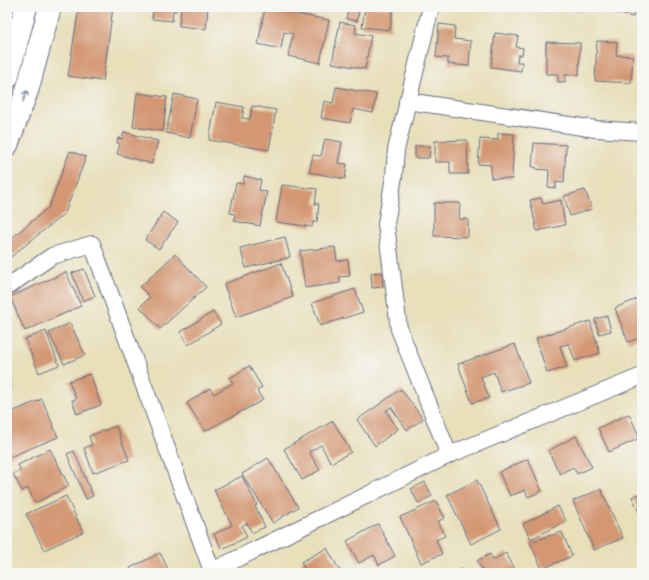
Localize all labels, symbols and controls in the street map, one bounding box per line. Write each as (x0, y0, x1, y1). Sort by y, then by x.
one-way arrow (22, 89, 29, 102)

